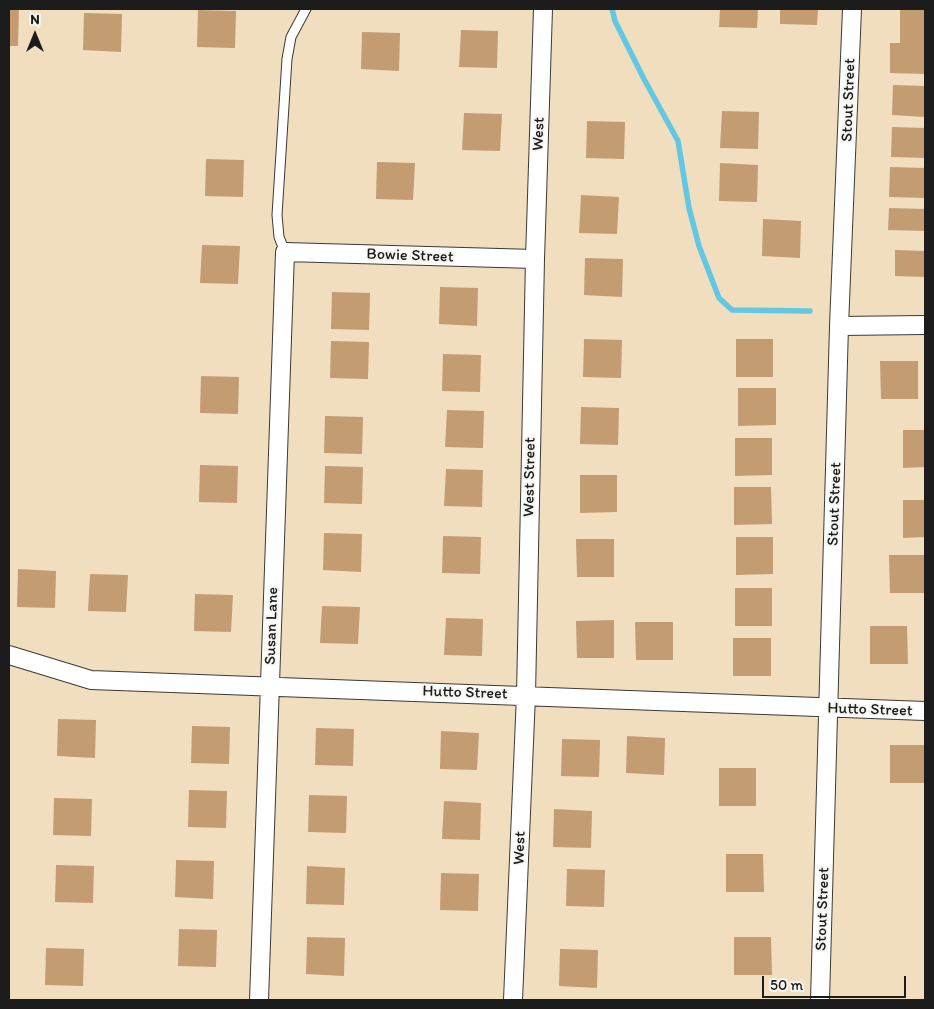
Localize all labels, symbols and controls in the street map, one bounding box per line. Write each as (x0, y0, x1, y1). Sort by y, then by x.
north arrow (10, 10, 60, 60)
text: N (30, 11, 40, 28)
street label: Stout Street (838, 58, 860, 142)
street label: West (529, 117, 549, 151)
street label: Bowie Street (366, 245, 454, 267)
street label: West Street (520, 437, 540, 517)
street label: Stout Street (824, 462, 846, 546)
street label: Susan Lane (261, 587, 283, 665)
street label: Hutto Street (422, 682, 508, 704)
street label: Hutto Street (827, 699, 913, 721)
street label: West (510, 831, 530, 865)
street label: Stout Street (812, 867, 834, 951)
scale bar (764, 966, 908, 998)
text: 50 m (770, 976, 803, 994)

